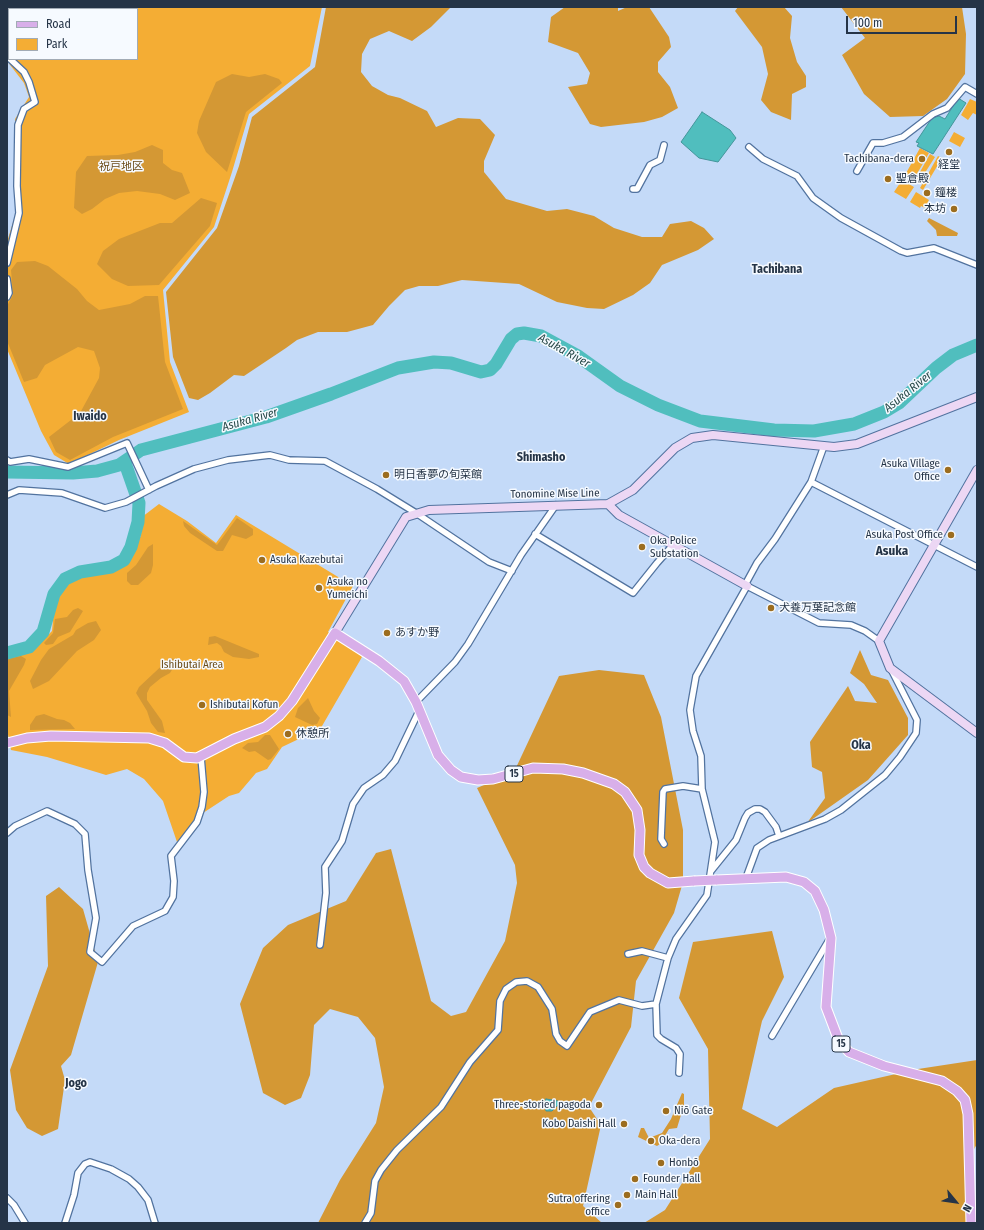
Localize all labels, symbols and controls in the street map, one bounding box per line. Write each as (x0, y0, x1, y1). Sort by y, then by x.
legend (8, 8, 138, 60)
scale bar (848, 8, 959, 34)
text: 100 m (853, 16, 882, 30)
text: Road (46, 17, 71, 31)
text: Park (46, 37, 67, 51)
marker: 経堂 (944, 147, 954, 157)
place label: Tachibana-dera (844, 152, 914, 166)
marker: Tachibana-dera (917, 154, 927, 164)
place label: 経堂 (938, 158, 960, 172)
park label: 祝戸地区 (99, 160, 143, 174)
place label: 聖倉殿 (896, 172, 929, 186)
marker: 聖倉殿 (883, 174, 893, 184)
place label: 鐘楼 (935, 186, 957, 200)
marker: 鐘楼 (922, 188, 932, 198)
place label: 本坊 (924, 202, 946, 216)
marker: 本坊 (949, 204, 959, 214)
district label: Tachibana (752, 263, 802, 277)
water label: Asuka River (536, 331, 592, 371)
water label: Asuka River (881, 368, 935, 416)
water label: Asuka River (221, 405, 279, 435)
district label: Iwaido (73, 410, 107, 424)
district label: Shimasho (517, 451, 565, 465)
place label: Asuka Village Office (881, 457, 940, 483)
marker: Asuka Village Office (943, 465, 953, 475)
place label: 明日香夢の旬菜館 (394, 468, 482, 482)
marker: 明日香夢の旬菜館 (381, 470, 391, 480)
street label: Tonomine Mise Line (510, 487, 600, 501)
place label: Asuka Post Office (866, 528, 943, 542)
marker: Asuka Post Office (946, 530, 956, 540)
place label: Oka Police Substation (650, 534, 699, 560)
marker: Oka Police Substation (637, 542, 647, 552)
district label: Asuka (876, 543, 908, 559)
place label: Asuka Kazebutai (270, 553, 343, 567)
marker: Asuka Kazebutai (257, 555, 267, 565)
place label: Asuka no Yumeichi (327, 575, 368, 601)
marker: Asuka no Yumeichi (314, 583, 324, 593)
place label: 犬養万葉記念館 (779, 601, 856, 615)
marker: 犬養万葉記念館 (766, 603, 776, 613)
place label: あすか野 (395, 626, 439, 640)
marker: あすか野 (382, 628, 392, 638)
park label: Ishibutai Area (161, 658, 223, 672)
place label: Ishibutai Kofun (210, 698, 278, 712)
marker: Ishibutai Kofun (197, 700, 207, 710)
place label: 休憩所 (296, 727, 329, 741)
marker: 休憩所 (283, 729, 293, 739)
district label: Oka (851, 739, 871, 753)
road number: 15 (505, 766, 523, 782)
road number: 15 (832, 1036, 850, 1052)
district label: Jogo (65, 1077, 87, 1091)
place label: Three-storied pagoda (494, 1098, 591, 1112)
marker: Three-storied pagoda (594, 1100, 604, 1110)
place label: Niō Gate (674, 1104, 712, 1118)
marker: Niō Gate (661, 1106, 671, 1116)
place label: Kobo Daishi Hall (542, 1117, 616, 1131)
marker: Kobo Daishi Hall (619, 1119, 629, 1129)
place label: Oka-dera (659, 1134, 700, 1148)
marker: Oka-dera (646, 1136, 656, 1146)
place label: Honbō (669, 1156, 699, 1170)
marker: Honbō (656, 1158, 666, 1168)
place label: Founder Hall (643, 1172, 700, 1186)
marker: Founder Hall (630, 1174, 640, 1184)
north arrow (936, 1182, 976, 1222)
place label: Main Hall (635, 1188, 677, 1202)
marker: Main Hall (622, 1190, 632, 1200)
place label: Sutra offering office (548, 1192, 610, 1218)
marker: Sutra offering office (613, 1200, 623, 1210)
text: N (960, 1202, 974, 1214)

